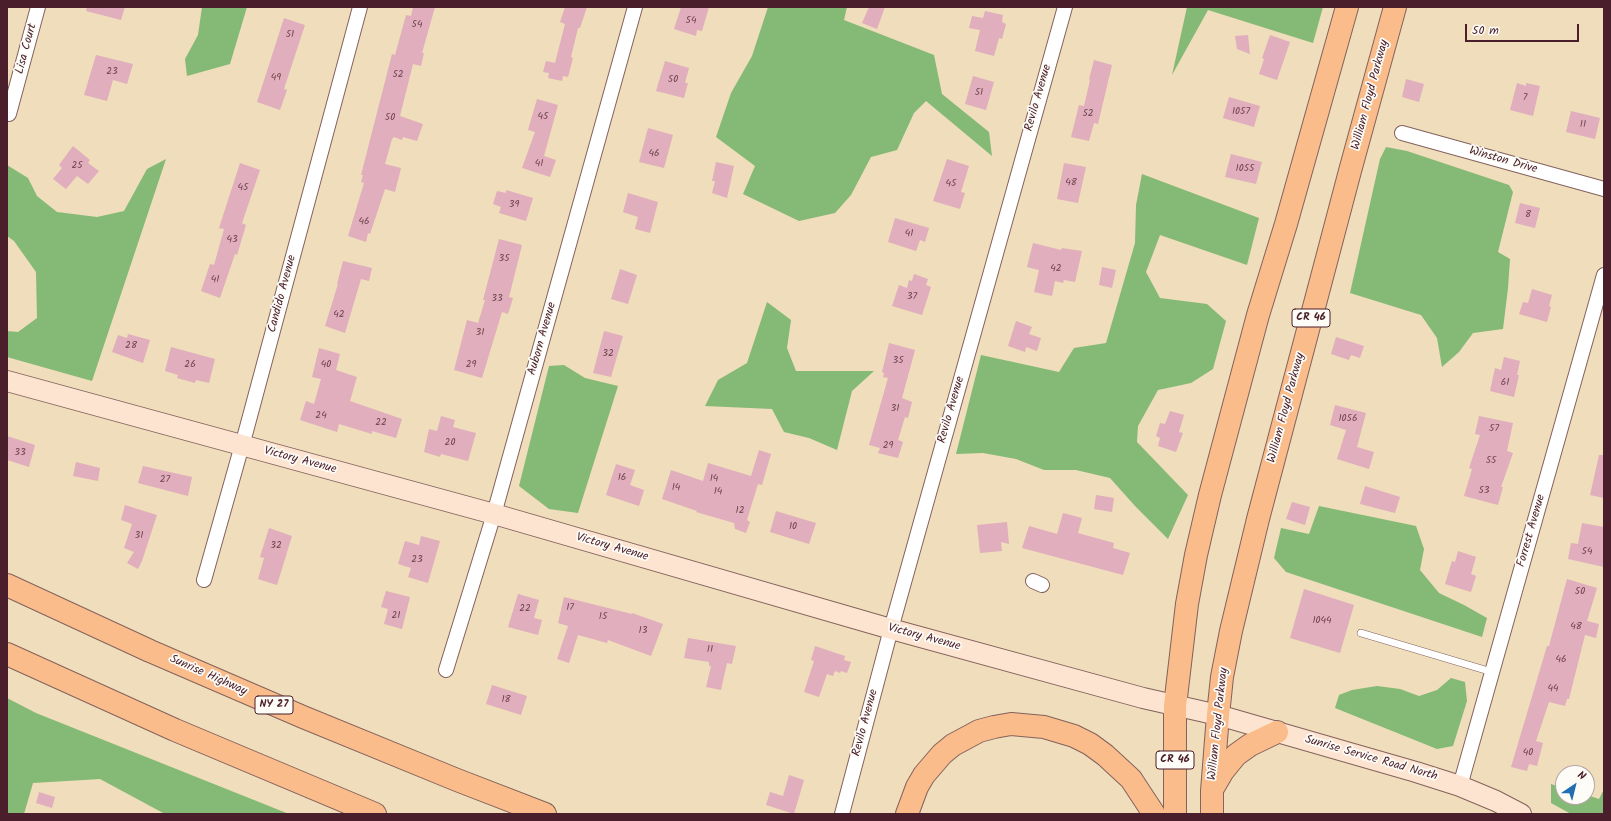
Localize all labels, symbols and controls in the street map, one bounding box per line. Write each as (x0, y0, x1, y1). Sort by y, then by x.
house number: 54 (686, 15, 696, 27)
scale bar (1467, 16, 1581, 42)
house number: 54 (412, 19, 422, 31)
text: 50 m (1472, 21, 1499, 40)
street label: Lisa Court (13, 22, 41, 76)
house number: 51 (286, 29, 294, 41)
street label: William Floyd Parkway (1349, 39, 1393, 151)
street label: Revilo Avenue (1023, 63, 1055, 133)
house number: 23 (106, 66, 118, 78)
house number: 52 (392, 69, 404, 81)
house number: 49 (271, 72, 281, 84)
house number: 50 (668, 74, 678, 86)
house number: 51 (975, 87, 983, 99)
house number: 7 (1523, 92, 1527, 104)
house number: 1057 (1232, 106, 1250, 118)
house number: 52 (1082, 108, 1094, 120)
house number: 45 (538, 111, 548, 123)
house number: 50 (385, 112, 395, 124)
house number: 11 (1580, 119, 1586, 131)
street label: Winston Drive (1467, 144, 1539, 178)
house number: 46 (648, 148, 660, 160)
house number: 41 (535, 158, 543, 170)
house number: 25 (71, 160, 83, 172)
house number: 1055 (1236, 163, 1254, 175)
house number: 48 (1065, 177, 1077, 189)
house number: 45 (946, 178, 956, 190)
house number: 45 (238, 182, 248, 194)
house number: 39 (509, 199, 519, 211)
house number: 8 (1525, 209, 1531, 221)
house number: 46 (358, 216, 370, 228)
house number: 41 (905, 228, 913, 240)
house number: 43 (226, 234, 238, 246)
house number: 35 (498, 253, 510, 265)
street label: Candido Avenue (266, 254, 300, 334)
house number: 42 (1050, 263, 1062, 275)
house number: 41 (211, 274, 219, 286)
house number: 37 (907, 291, 917, 303)
house number: 33 (491, 293, 503, 305)
street label: Auborn Avenue (526, 301, 560, 377)
house number: 42 (333, 309, 345, 321)
road number: CR 46 (1292, 309, 1330, 327)
house number: 31 (476, 327, 484, 339)
house number: 28 (125, 340, 137, 352)
house number: 32 (602, 348, 614, 360)
street label: William Floyd Parkway (1265, 352, 1309, 464)
house number: 35 (892, 355, 904, 367)
house number: 26 (184, 359, 196, 371)
house number: 40 (321, 359, 331, 371)
house number: 29 (466, 359, 476, 371)
street label: Revilo Avenue (936, 375, 968, 445)
house number: 61 (1501, 377, 1509, 389)
house number: 31 (891, 403, 899, 415)
house number: 24 (315, 410, 327, 422)
house number: 1056 (1338, 413, 1358, 425)
house number: 22 (375, 417, 387, 429)
house number: 57 (1489, 423, 1499, 435)
house number: 20 (445, 437, 455, 449)
house number: 29 (883, 440, 893, 452)
street label: Victory Avenue (262, 444, 338, 478)
house number: 33 (14, 447, 26, 459)
house number: 55 (1486, 455, 1496, 467)
house number: 16 (618, 472, 626, 484)
house number: 14 (710, 473, 718, 485)
house number: 27 (160, 474, 170, 486)
house number: 14 (672, 482, 680, 494)
house number: 53 (1478, 485, 1490, 497)
house number: 14 (714, 486, 722, 498)
street label: Forrest Avenue (1515, 493, 1549, 569)
house number: 12 (736, 505, 744, 517)
house number: 10 (789, 521, 797, 533)
house number: 31 (135, 530, 143, 542)
street label: Victory Avenue (574, 531, 650, 565)
house number: 32 (270, 540, 282, 552)
house number: 54 (1582, 546, 1592, 558)
house number: 23 (411, 554, 423, 566)
house number: 50 (1575, 586, 1585, 598)
house number: 17 (566, 602, 574, 614)
house number: 22 (519, 603, 531, 615)
house number: 21 (392, 610, 400, 622)
house number: 15 (599, 611, 607, 623)
house number: 1044 (1312, 615, 1332, 627)
street label: Victory Avenue (886, 621, 962, 655)
house number: 48 (1570, 621, 1582, 633)
house number: 13 (639, 625, 647, 637)
house number: 11 (707, 644, 713, 656)
street label: Sunrise Highway (167, 653, 249, 699)
house number: 46 (1555, 654, 1567, 666)
street label: William Floyd Parkway (1206, 667, 1232, 781)
house number: 44 (1547, 683, 1559, 695)
street label: Revilo Avenue (850, 688, 882, 758)
house number: 18 (501, 694, 511, 706)
road number: NY 27 (255, 696, 293, 714)
street label: Sunrise Service Road North (1303, 733, 1439, 785)
house number: 40 (1523, 747, 1533, 759)
road number: CR 46 (1156, 751, 1194, 769)
north arrow (1555, 765, 1595, 805)
text: N (1573, 767, 1589, 785)

